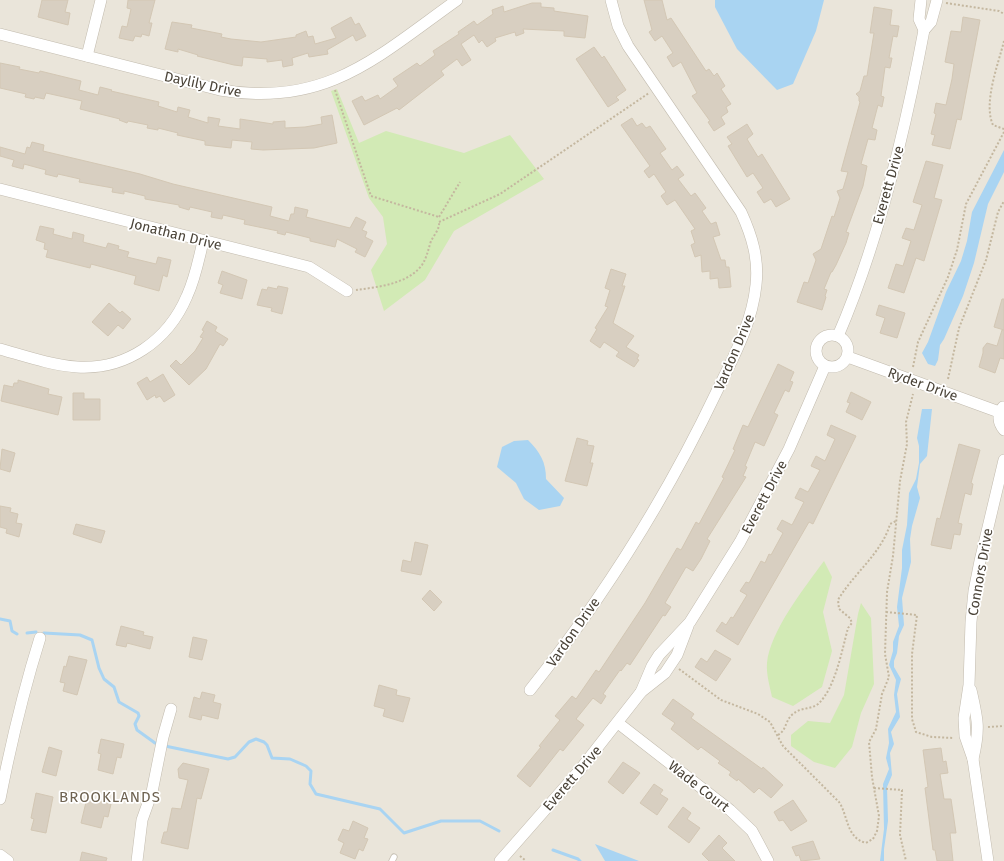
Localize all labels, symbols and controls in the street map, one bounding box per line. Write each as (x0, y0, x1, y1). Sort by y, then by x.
street label: Daylily Drive (163, 68, 243, 101)
street label: Everett Drive (869, 144, 908, 226)
street label: Jonathan Drive (128, 215, 223, 254)
street label: Vardon Drive (711, 312, 758, 393)
street label: Ryder Drive (886, 364, 960, 405)
street label: Everett Drive (738, 458, 791, 537)
street label: Connors Drive (964, 527, 997, 617)
street label: Vardon Drive (543, 594, 604, 670)
street label: Everett Drive (539, 742, 605, 814)
street label: Wade Court (665, 757, 733, 816)
district label: BROOKLANDS (59, 788, 161, 806)

